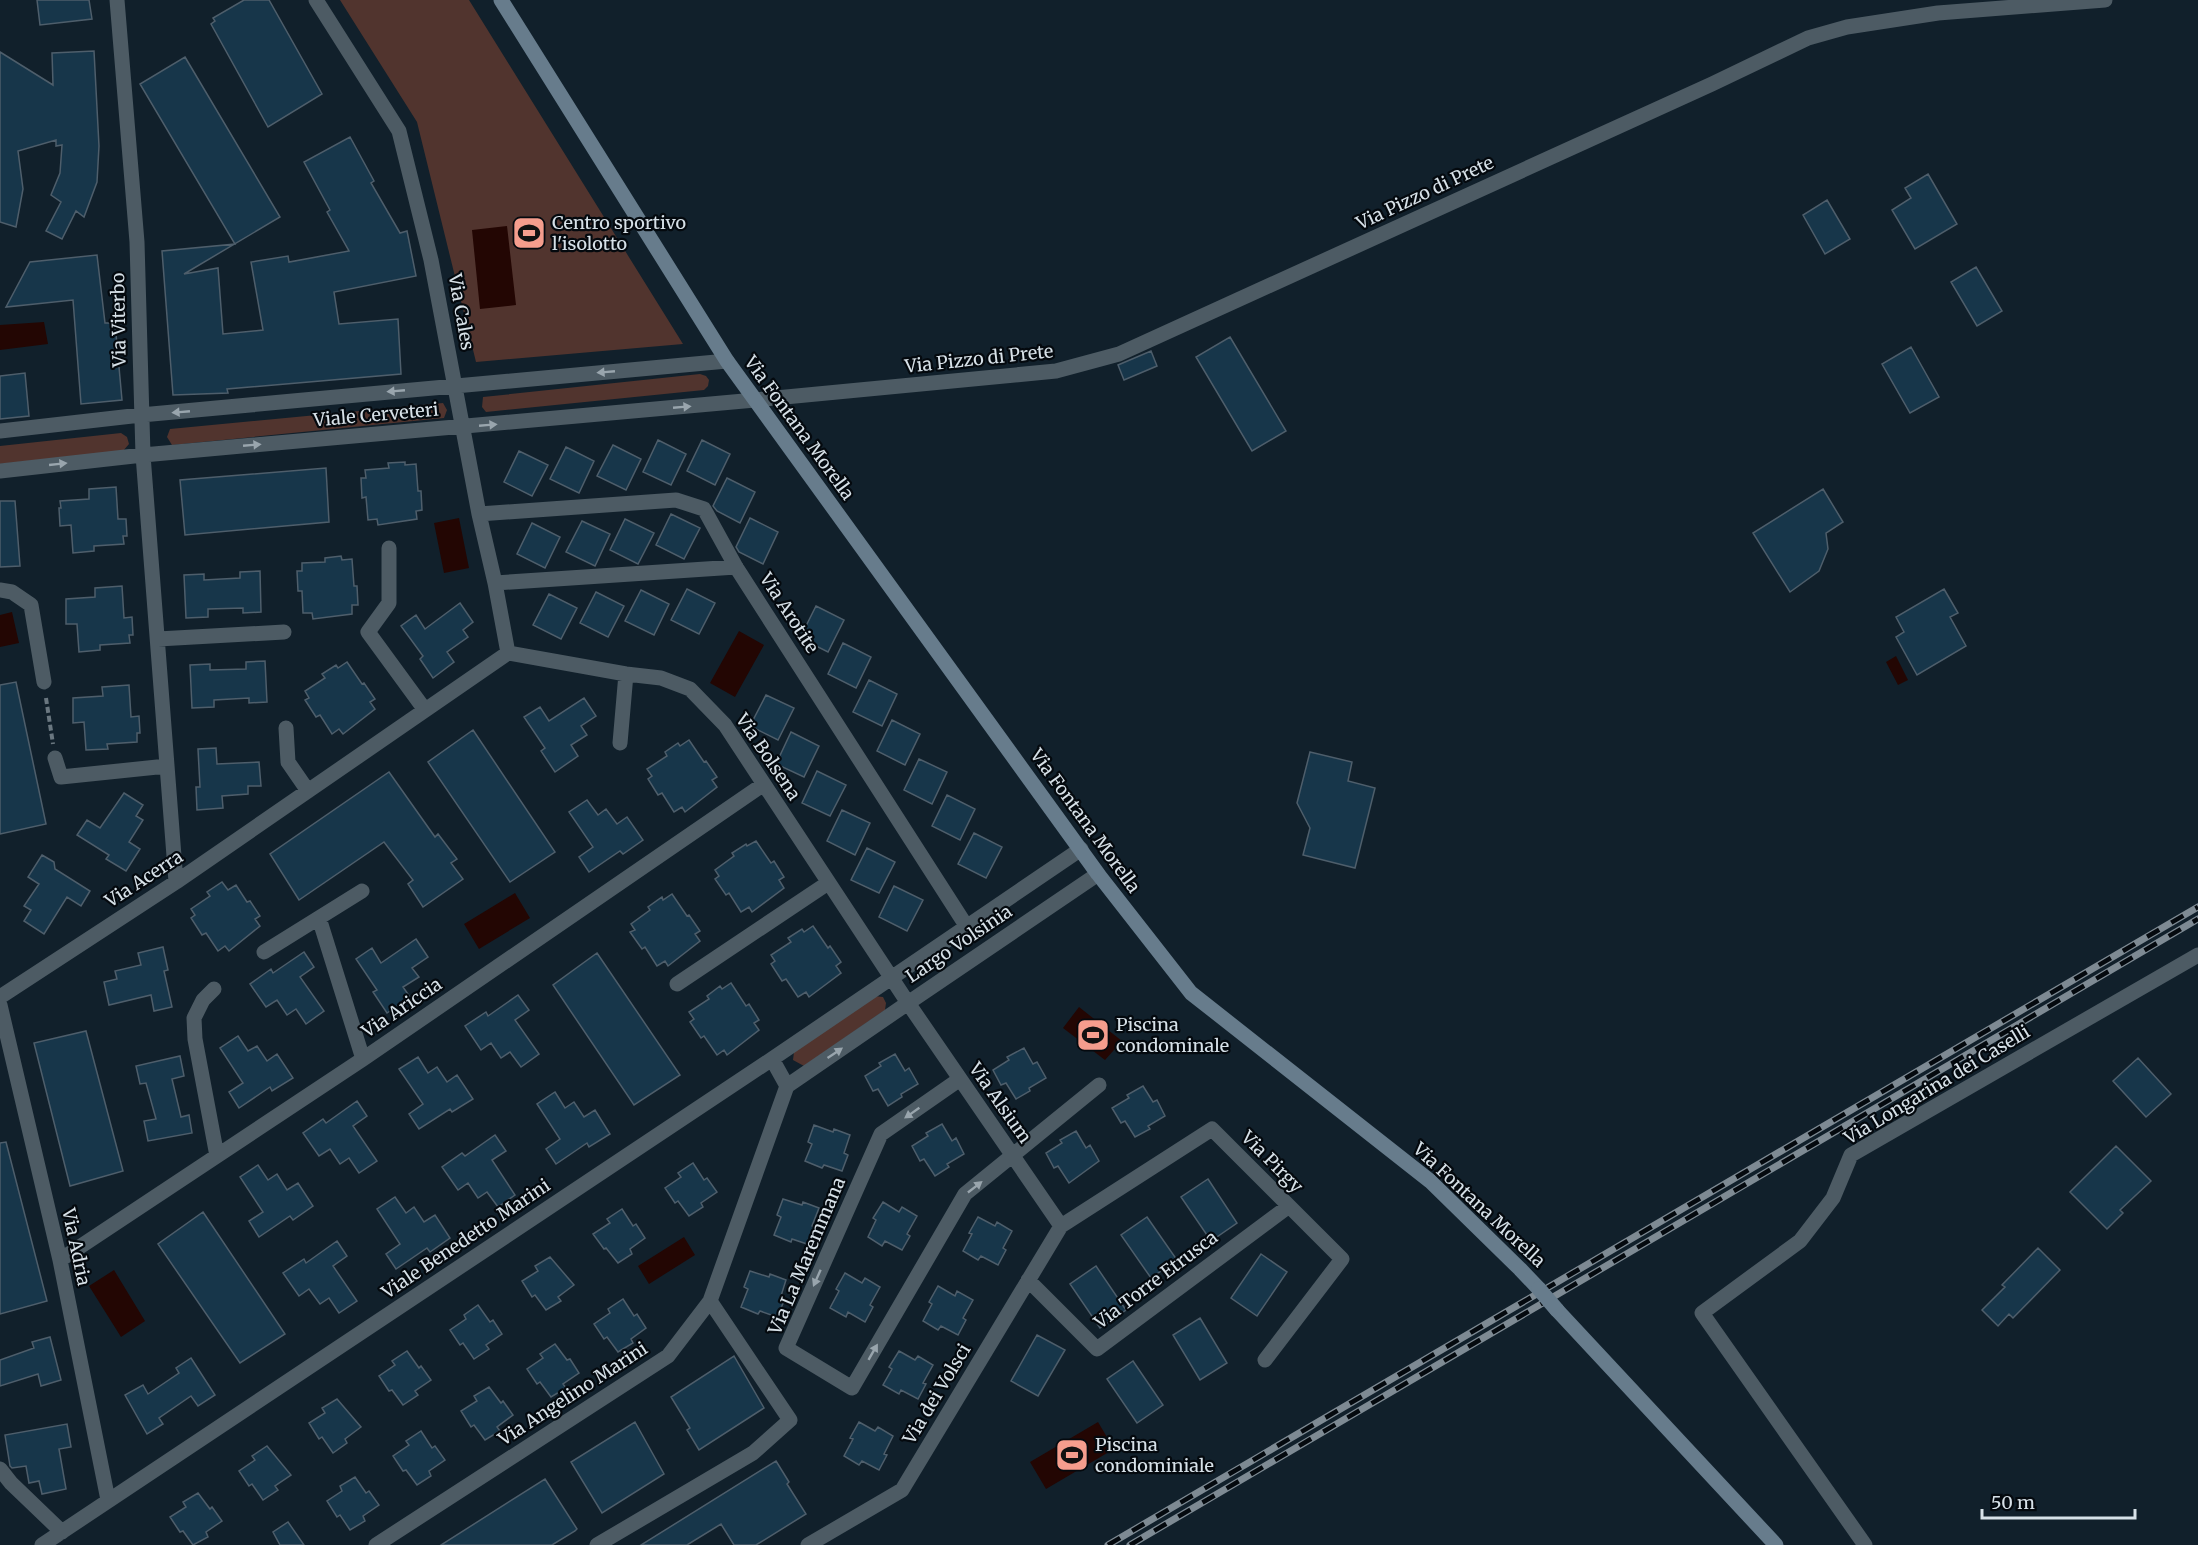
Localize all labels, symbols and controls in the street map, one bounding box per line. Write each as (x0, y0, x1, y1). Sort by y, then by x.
street label: Via Pizzo di Prete (1351, 151, 1497, 235)
place label: Centro sportivo l'isolotto (552, 211, 686, 255)
sports icon: Centro sportivo l'isolotto (511, 215, 547, 251)
street label: Via Cales (443, 271, 480, 352)
street label: Via Viterbo (106, 272, 131, 369)
street label: Via Pizzo di Prete (903, 339, 1054, 378)
street label: Via Fontana Morella (739, 350, 860, 505)
one-way arrow (596, 367, 615, 377)
one-way arrow (387, 387, 406, 396)
street label: Viale Cerveteri (311, 398, 440, 432)
one-way arrow (673, 402, 692, 412)
one-way arrow (172, 407, 191, 417)
one-way arrow (479, 420, 498, 429)
one-way arrow (243, 440, 262, 450)
one-way arrow (49, 460, 68, 469)
street label: Via Arotite (754, 567, 824, 657)
street label: Via Bolsena (730, 708, 806, 805)
street label: Via Fontana Morella (1025, 743, 1146, 898)
street label: Via Acerra (100, 845, 187, 913)
street label: Largo Volsinia (901, 899, 1017, 988)
street label: Via Ariccia (356, 972, 446, 1043)
place label: Piscina condominale (1116, 1013, 1229, 1057)
sports icon: Piscina condominale (1075, 1017, 1111, 1053)
street label: Via Longarina dei Caselli (1839, 1020, 2034, 1150)
one-way arrow (826, 1047, 843, 1058)
street label: Via Alsium (964, 1057, 1037, 1148)
one-way arrow (905, 1107, 921, 1119)
street label: Via Pirgy (1236, 1125, 1309, 1198)
street label: Via Fontana Morella (1408, 1137, 1551, 1272)
street label: Via La Maremmana (763, 1173, 850, 1339)
street label: Viale Benedetto Marini (376, 1174, 555, 1304)
one-way arrow (967, 1181, 982, 1193)
street label: Via Adria (57, 1205, 96, 1288)
street label: Via Torre Etrusca (1089, 1225, 1222, 1334)
one-way arrow (812, 1269, 822, 1287)
street label: Via Angelino Marini (493, 1337, 652, 1451)
street label: Via dei Volsci (897, 1339, 976, 1449)
one-way arrow (868, 1343, 878, 1360)
place label: Piscina condominiale (1095, 1433, 1214, 1477)
sports icon: Piscina condominiale (1054, 1437, 1090, 1473)
scale bar (1982, 1482, 2135, 1520)
text: 50 m (1991, 1491, 2035, 1514)

